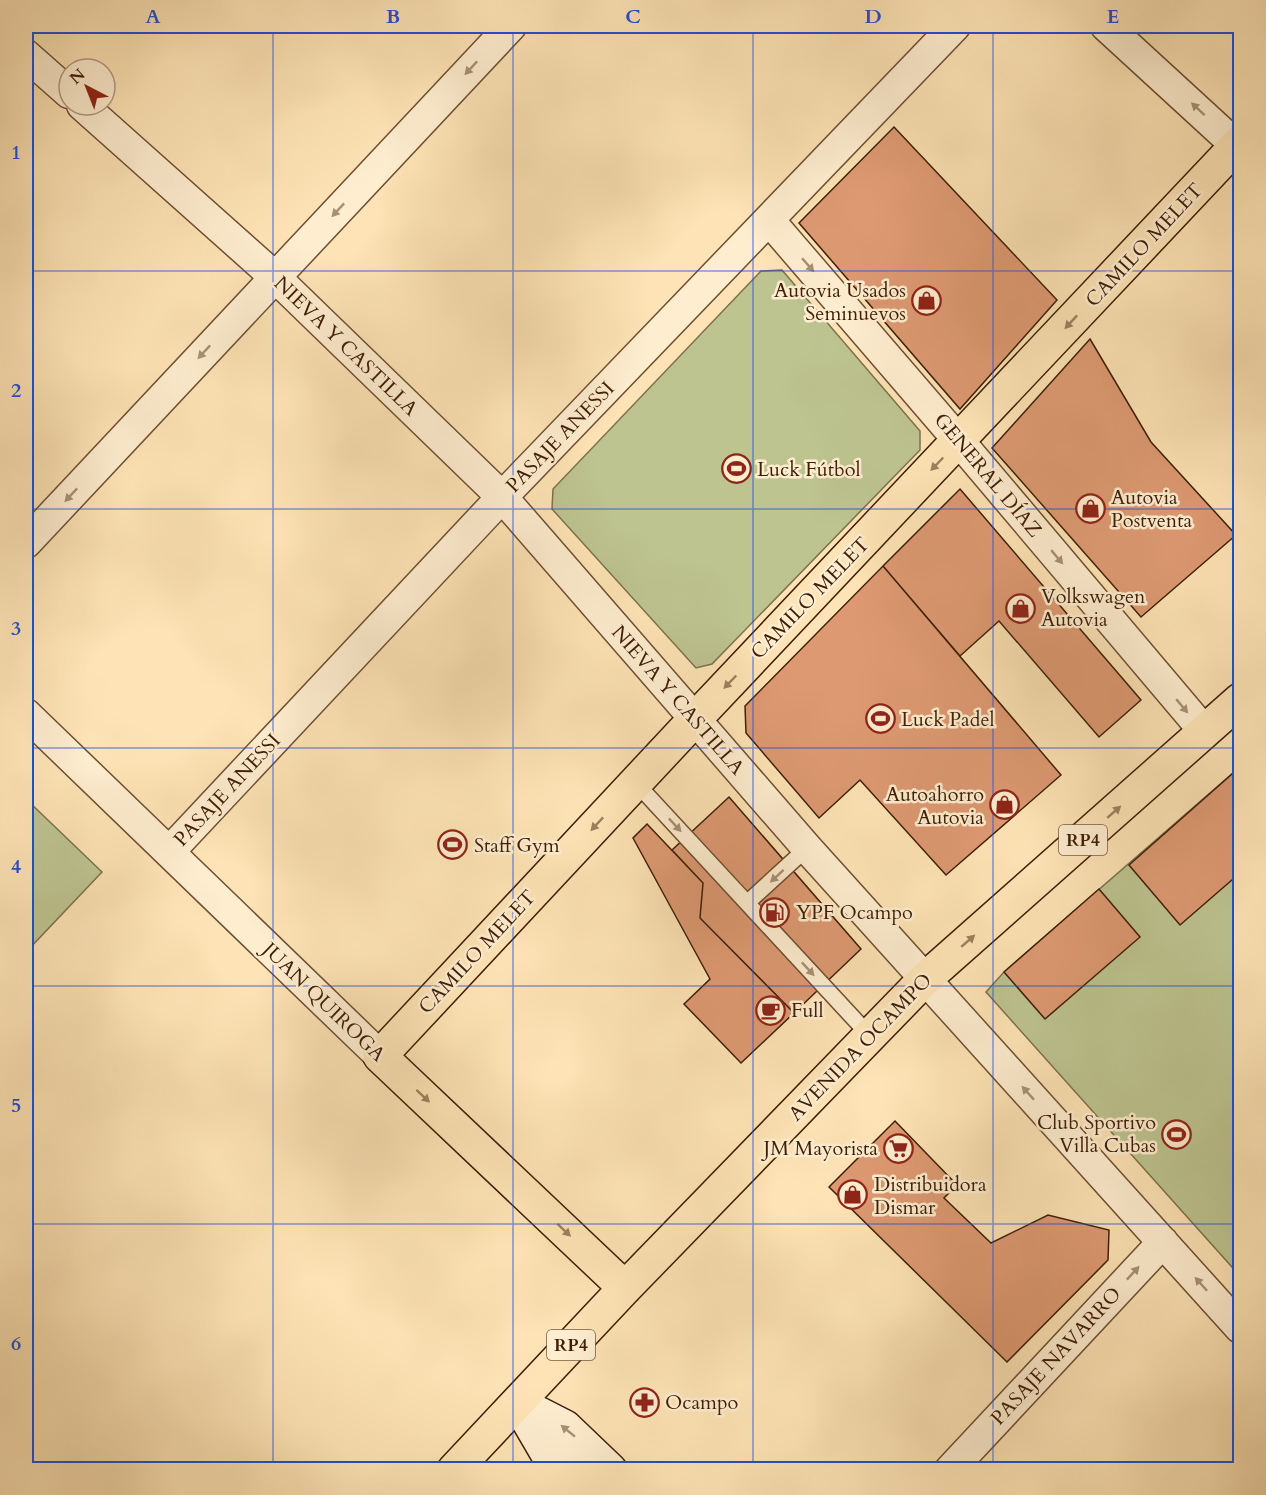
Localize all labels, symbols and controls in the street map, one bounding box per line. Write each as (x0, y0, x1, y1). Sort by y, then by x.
text: A (145, 3, 161, 30)
text: B (386, 3, 400, 30)
text: C (625, 3, 641, 30)
text: D (864, 3, 882, 30)
text: E (1107, 3, 1119, 30)
north arrow (57, 57, 117, 117)
one-way arrow (465, 60, 478, 75)
text: N (65, 64, 90, 89)
one-way arrow (1191, 103, 1205, 117)
text: 1 (11, 139, 21, 166)
street label: CAMILO MELET (1079, 177, 1209, 313)
one-way arrow (331, 203, 345, 217)
one-way arrow (801, 257, 814, 273)
street label: NIEVA Y CASTILLA (268, 270, 424, 422)
place label: Autovia Usados Seminuevos (774, 277, 906, 327)
shop icon: Autovia Usados Seminuevos (911, 285, 943, 317)
one-way arrow (1064, 315, 1078, 330)
one-way arrow (197, 345, 211, 360)
street label: PASAJE ANESSI (500, 375, 620, 499)
text: 2 (11, 377, 21, 404)
street label: GENERAL DÍAZ (928, 407, 1048, 543)
sports icon: Luck Fútbol (720, 453, 752, 485)
place label: Luck Fútbol (757, 456, 861, 483)
one-way arrow (931, 457, 945, 471)
place label: Autovia Postventa (1111, 484, 1193, 534)
one-way arrow (64, 487, 78, 502)
shop icon: Autovia Postventa (1074, 493, 1106, 525)
street label: CAMILO MELET (745, 531, 876, 665)
one-way arrow (1050, 549, 1063, 564)
place label: Volkswagen Autovia (1041, 583, 1146, 633)
shop icon: Volkswagen Autovia (1004, 592, 1036, 624)
text: 3 (11, 615, 21, 642)
street label: NIEVA Y CASTILLA (605, 619, 751, 781)
one-way arrow (724, 674, 738, 688)
one-way arrow (1176, 698, 1189, 714)
sports icon: Luck Padel (864, 703, 896, 735)
place label: Luck Padel (901, 706, 995, 733)
street label: PASAJE ANESSI (168, 728, 286, 852)
place label: Autoahorro Autovia (886, 781, 984, 831)
shop icon: Autoahorro Autovia (989, 789, 1021, 821)
one-way arrow (1106, 806, 1121, 819)
one-way arrow (590, 816, 604, 831)
one-way arrow (668, 818, 682, 833)
road number: RP4 (1059, 825, 1107, 855)
sports icon: Staff Gym (437, 829, 469, 861)
place label: Staff Gym (474, 832, 560, 859)
text: 4 (11, 853, 21, 880)
one-way arrow (770, 869, 785, 883)
street label: CAMILO MELET (412, 884, 542, 1020)
fuel station icon: YPF Ocampo (759, 896, 791, 928)
place label: YPF Ocampo (796, 899, 913, 926)
street label: JUAN QUIROGA (254, 934, 392, 1068)
one-way arrow (960, 935, 975, 948)
one-way arrow (801, 961, 815, 976)
street label: AVENIDA OCAMPO (782, 967, 938, 1127)
cafe icon: Full (754, 994, 786, 1026)
place label: Full (791, 997, 824, 1024)
one-way arrow (1021, 1086, 1035, 1101)
one-way arrow (415, 1089, 430, 1103)
text: 5 (11, 1092, 21, 1119)
place label: Club Sportivo Villa Cubas (1037, 1109, 1156, 1159)
sports icon: Club Sportivo Villa Cubas (1161, 1118, 1193, 1150)
supermarket icon: JM Mayorista (883, 1132, 915, 1164)
place label: JM Mayorista (761, 1135, 878, 1162)
place label: Distribuidora Dismar (874, 1171, 987, 1221)
shop icon: Distribuidora Dismar (837, 1179, 869, 1211)
one-way arrow (557, 1223, 572, 1237)
one-way arrow (1126, 1266, 1140, 1280)
one-way arrow (1194, 1277, 1208, 1292)
street label: PASAJE NAVARRO (985, 1281, 1127, 1431)
text: 6 (11, 1330, 21, 1357)
road number: RP4 (547, 1330, 595, 1360)
pharmacy icon: Ocampo (628, 1386, 660, 1418)
place label: Ocampo (665, 1389, 739, 1416)
one-way arrow (560, 1424, 576, 1437)

